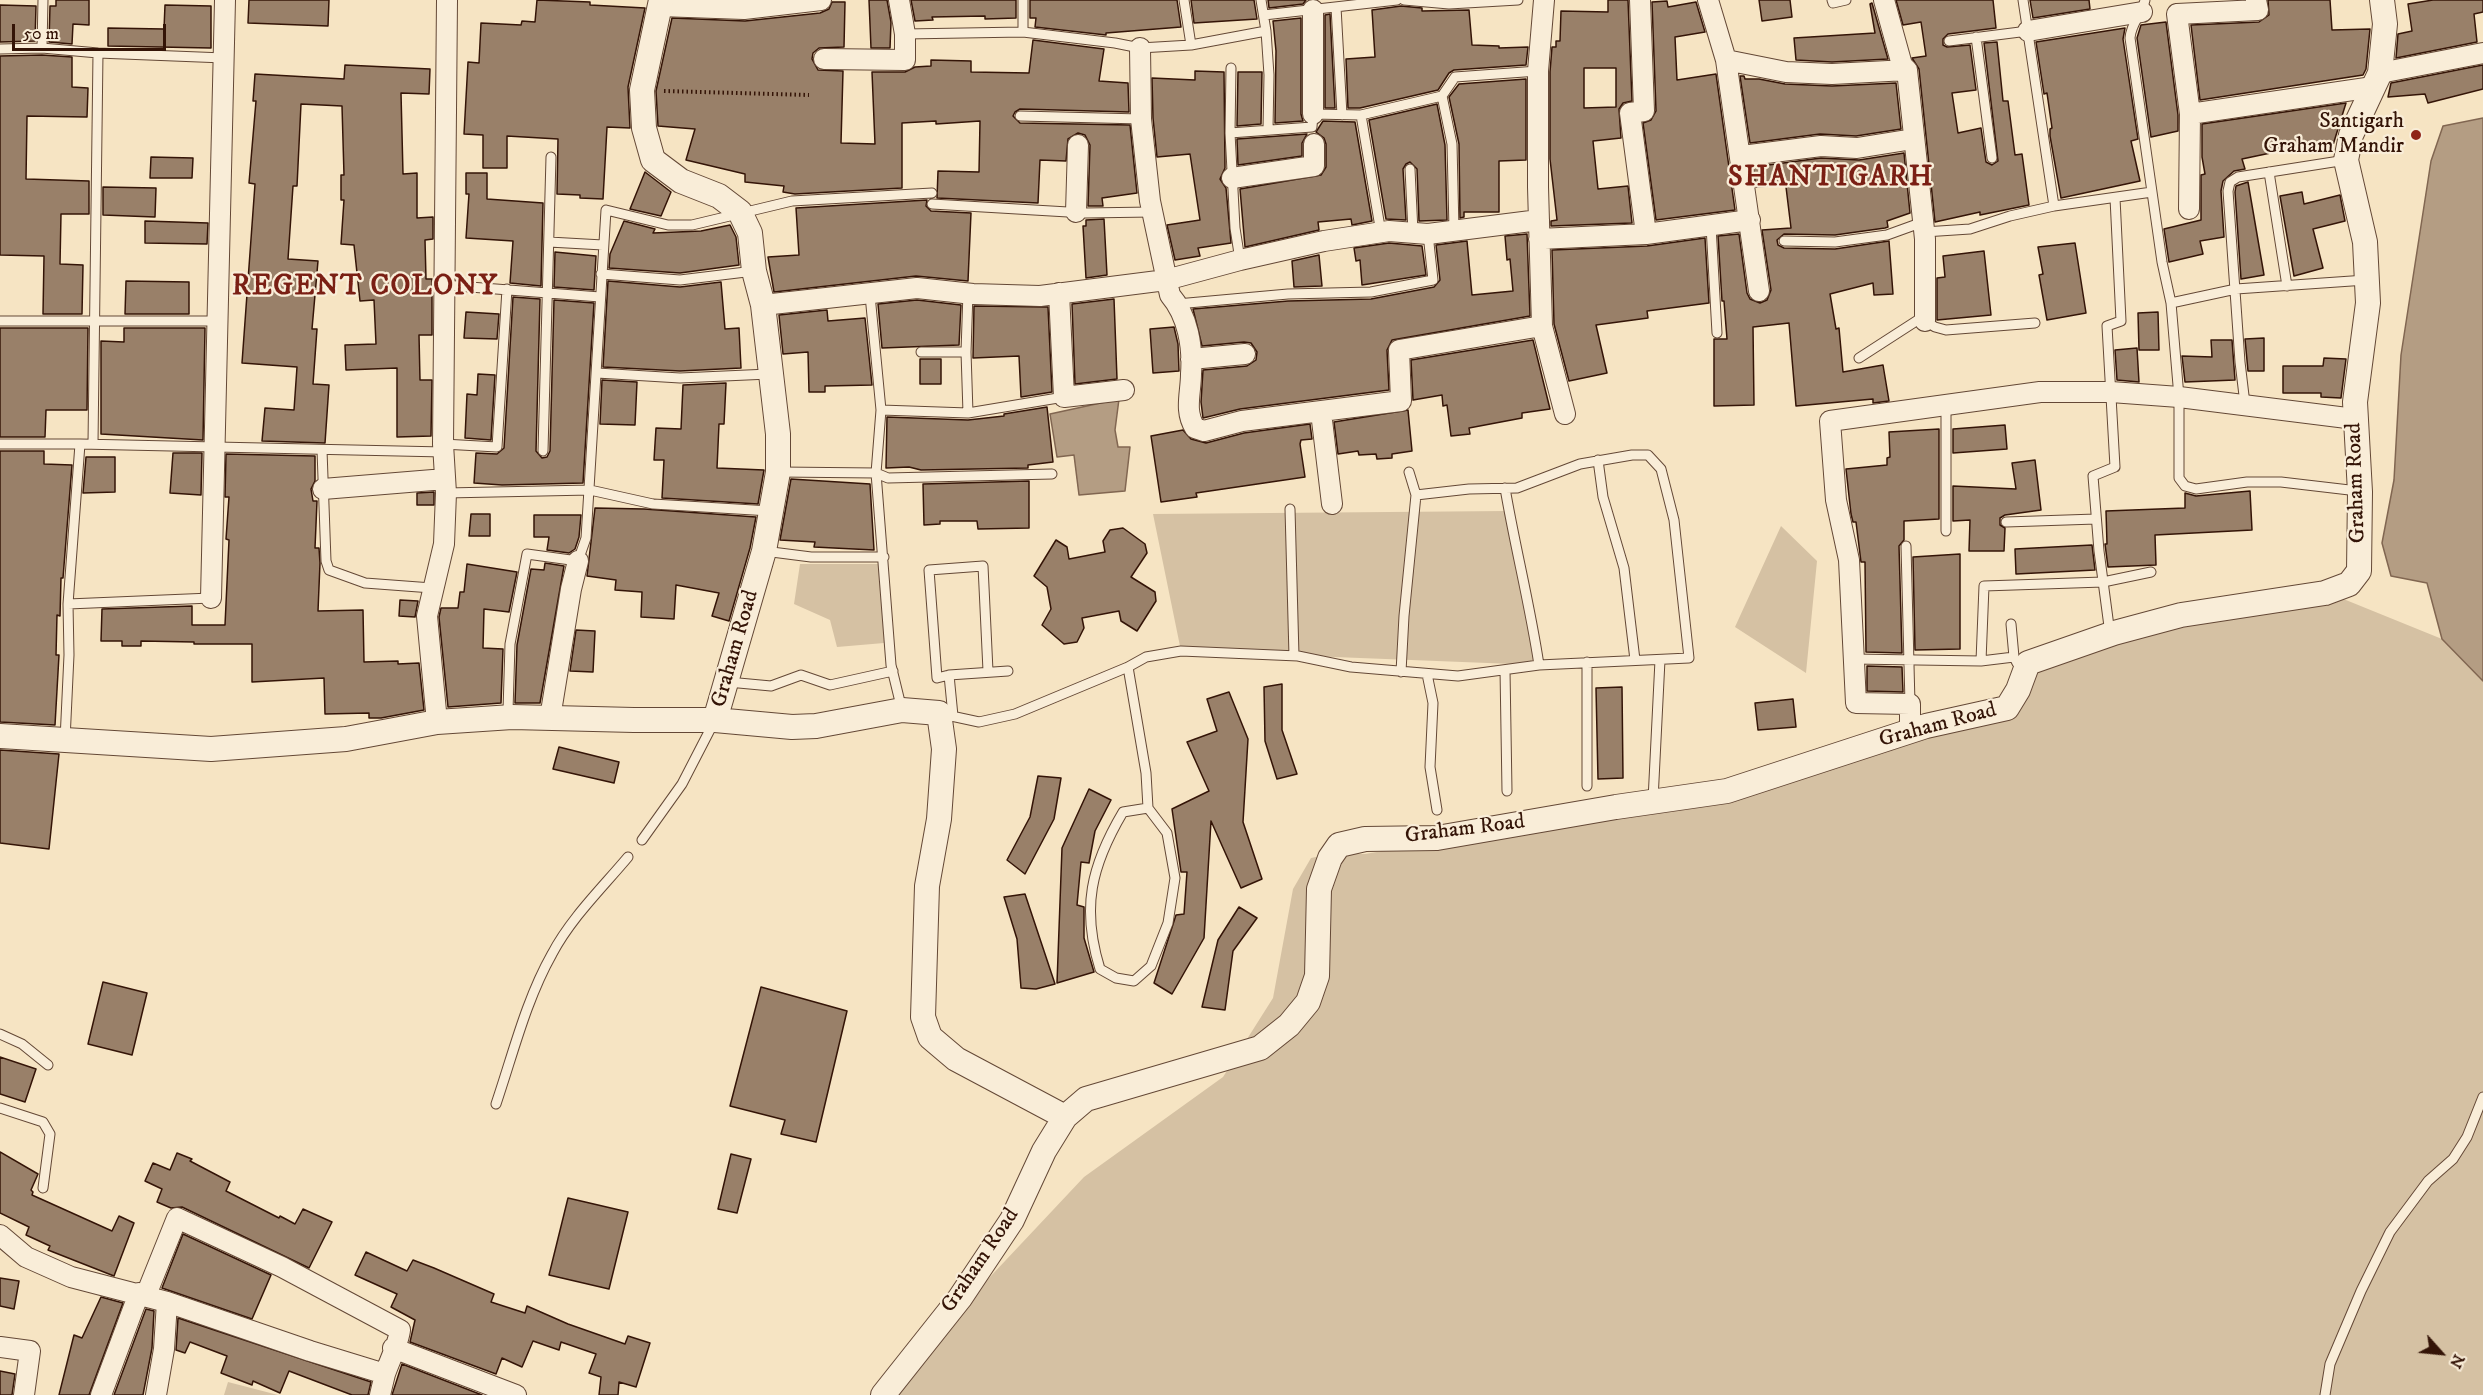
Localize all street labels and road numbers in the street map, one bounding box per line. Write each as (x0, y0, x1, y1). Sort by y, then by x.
street label: Graham Road (2342, 422, 2372, 544)
street label: Graham Road (707, 587, 765, 711)
street label: Graham Road (1876, 698, 2000, 754)
street label: Graham Road (1404, 810, 1526, 850)
street label: Graham Road (936, 1204, 1026, 1318)

